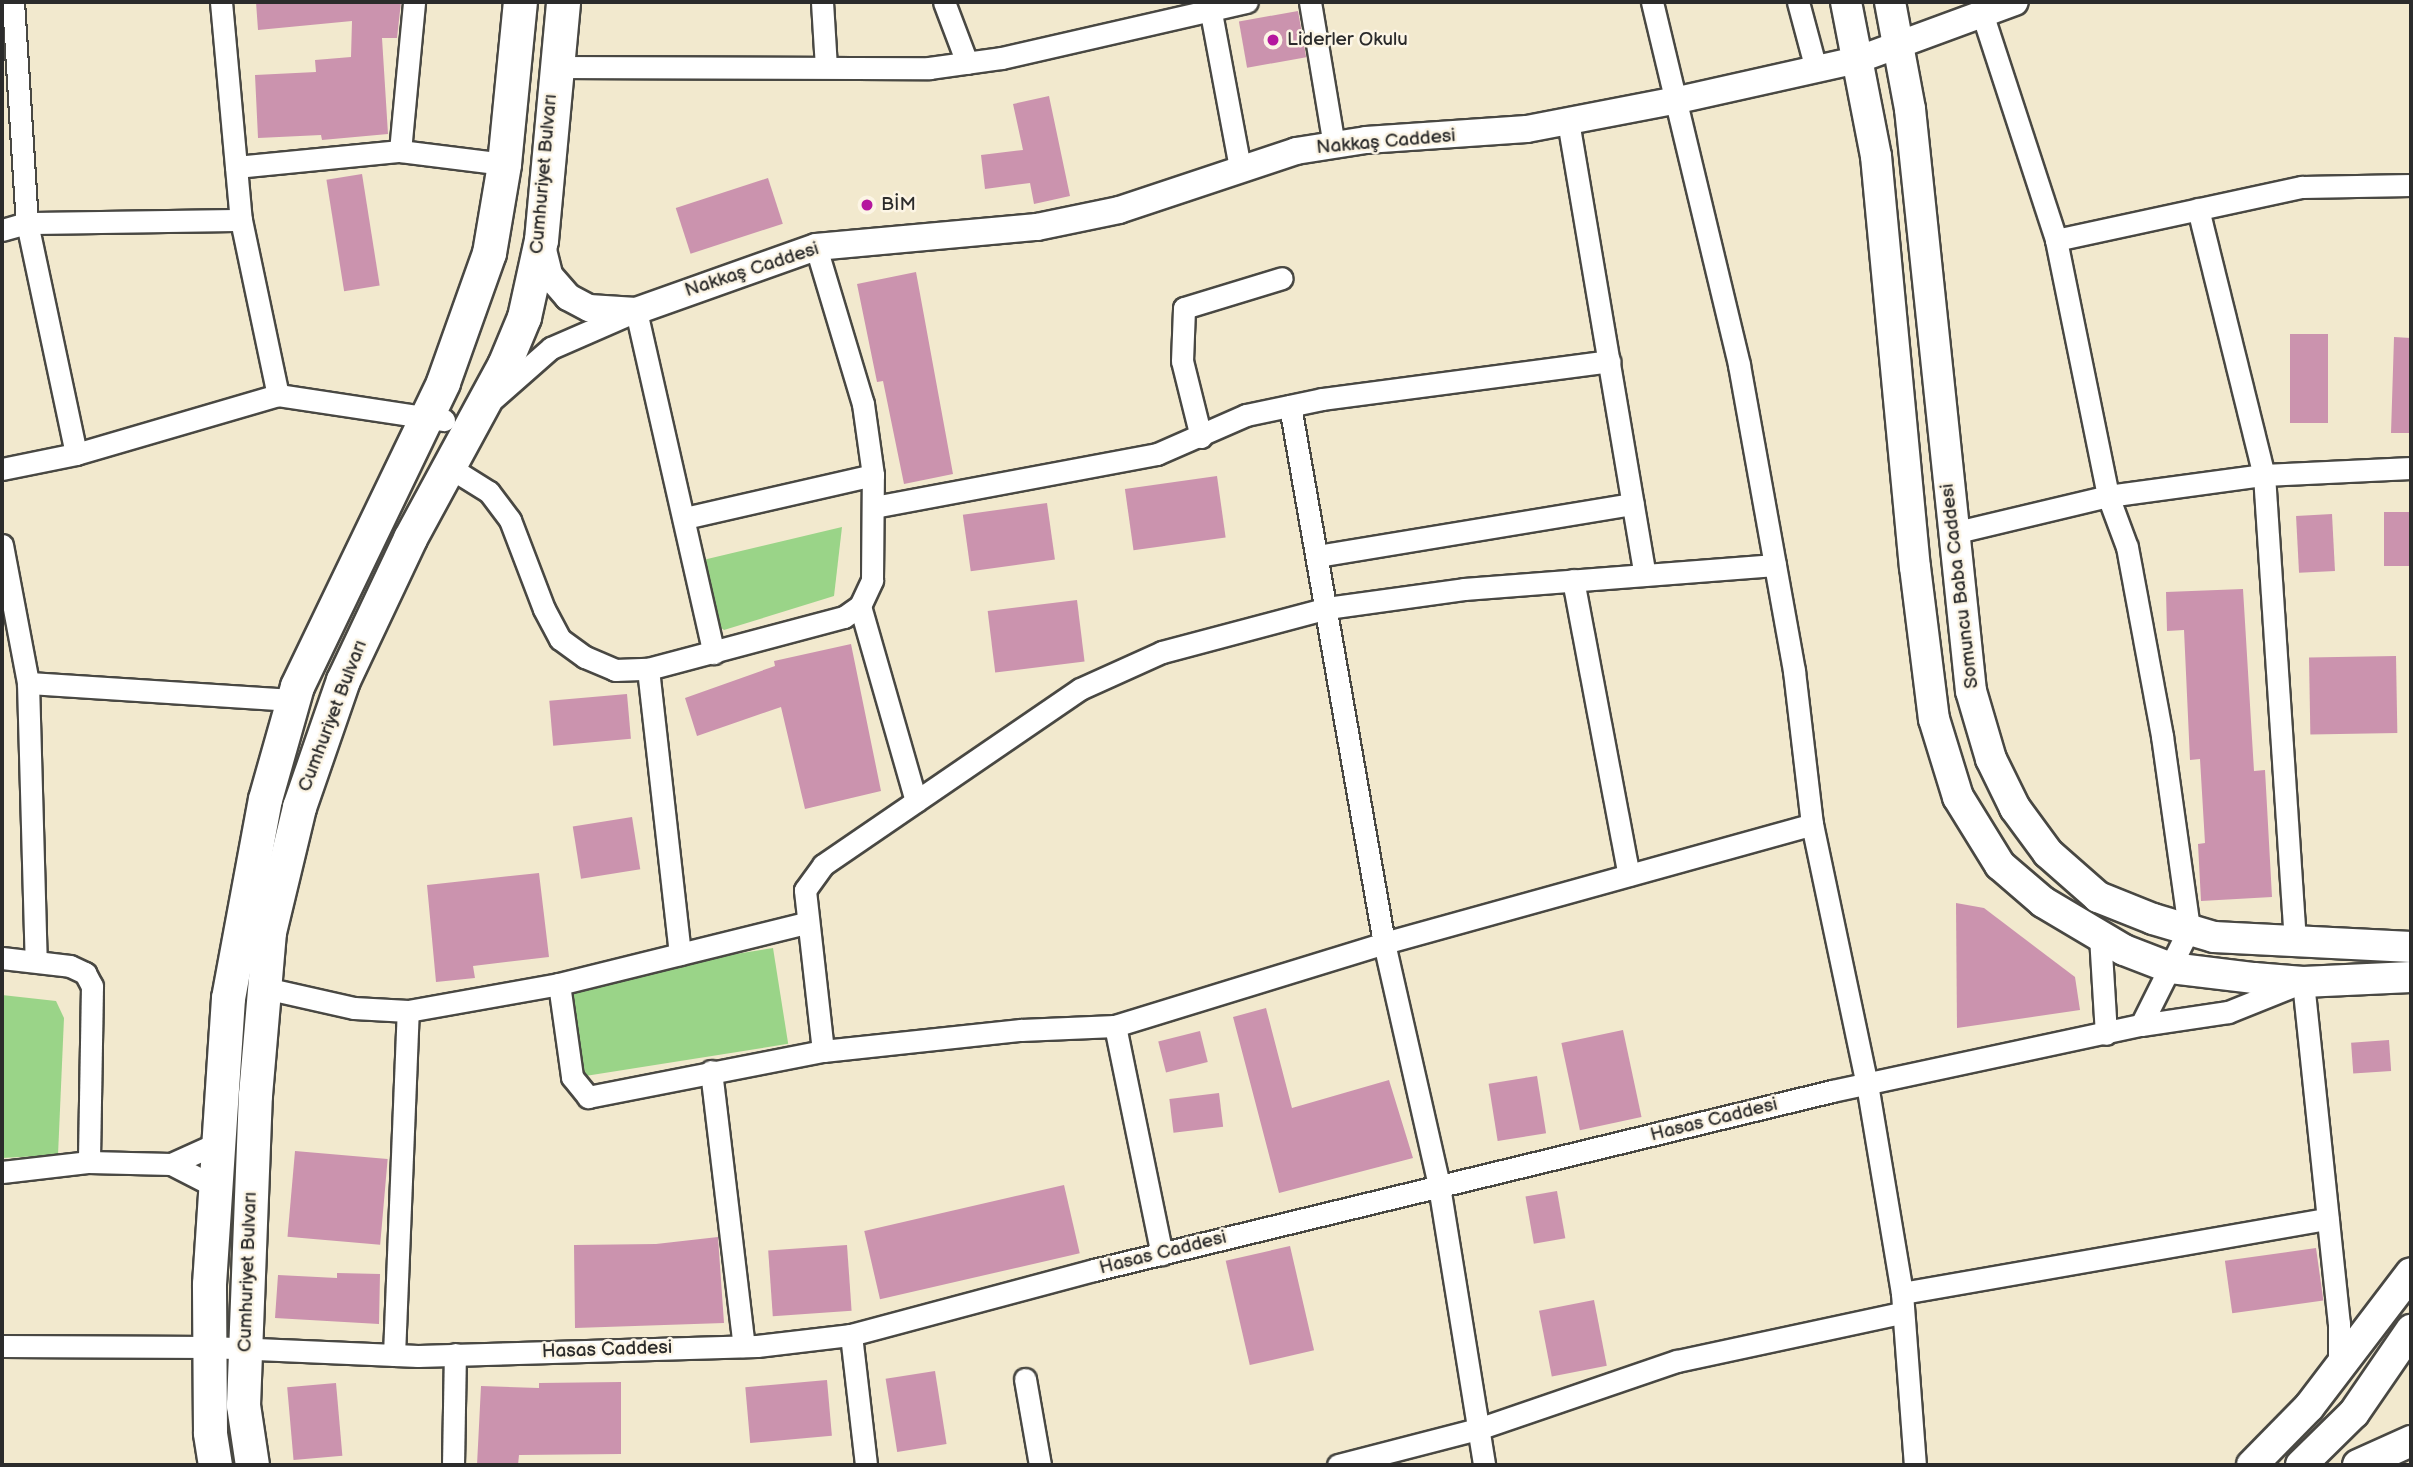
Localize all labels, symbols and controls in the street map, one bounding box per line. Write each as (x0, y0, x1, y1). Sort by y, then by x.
place label: Liderler Okulu (1287, 29, 1408, 51)
marker: Liderler Okulu (1265, 32, 1281, 48)
street label: Cumhuriyet Bulvarı (526, 93, 562, 255)
street label: Nakkaş Caddesi (1315, 125, 1457, 159)
place label: BİM (881, 194, 916, 216)
marker: BİM (859, 197, 875, 213)
street label: Nakkaş Caddesi (682, 238, 822, 302)
street label: Somuncu Baba Caddesi (1936, 482, 1984, 690)
street label: Cumhuriyet Bulvarı (294, 637, 372, 795)
street label: Hasas Caddesi (1648, 1093, 1780, 1147)
street label: Cumhuriyet Bulvarı (234, 1191, 262, 1353)
street label: Hasas Caddesi (1097, 1226, 1229, 1280)
street label: Hasas Caddesi (541, 1336, 673, 1364)

